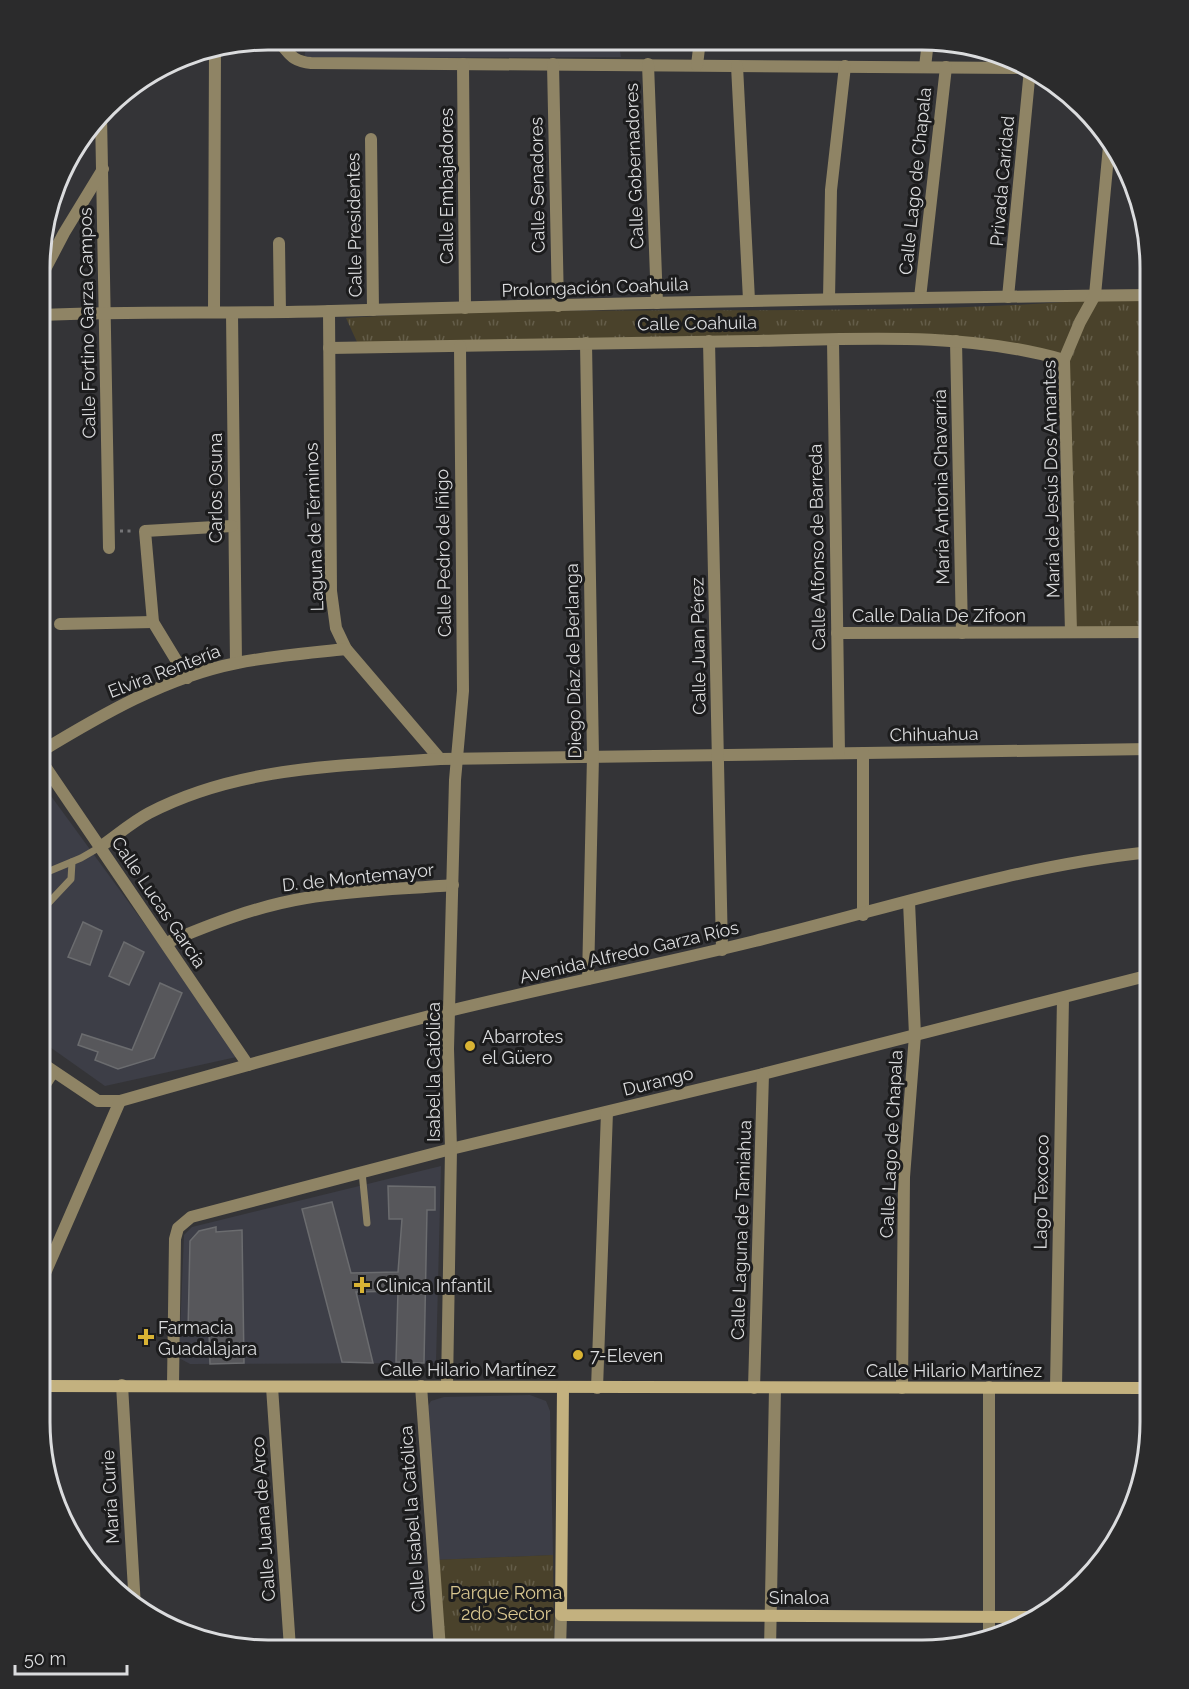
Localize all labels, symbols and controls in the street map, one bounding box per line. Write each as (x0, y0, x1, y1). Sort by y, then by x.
street label: Calle Gobernadores (621, 82, 647, 249)
street label: Calle Lago de Chapala (895, 86, 935, 276)
street label: Calle Embajadores (436, 107, 457, 264)
street label: Privada Caridad (986, 115, 1018, 247)
street label: Calle Senadores (525, 116, 549, 253)
street label: Calle Presidentes (342, 152, 366, 298)
street label: Calle Fortino Garza Campos (74, 207, 100, 439)
street label: Prolongación Coahuila (501, 273, 689, 301)
street label: Calle Coahuila (637, 311, 757, 335)
street label: María de Jesús Dos Amantes (1038, 359, 1064, 598)
street label: María Antonia Chavarría (929, 389, 953, 585)
street label: Carlos Osuna (205, 433, 226, 543)
street label: Laguna de Términos (301, 442, 327, 612)
street label: Calle Alfonso de Barreda (805, 444, 829, 650)
street label: Calle Pedro de Iñigo (431, 468, 455, 637)
street label: Diego Díaz de Berlanga (561, 563, 585, 759)
street label: Calle Juan Pérez (686, 577, 710, 715)
street label: Calle Dalia De Zifoon (852, 605, 1026, 626)
street label: Elvira Rentería (105, 640, 223, 702)
street label: Chihuahua (889, 723, 979, 745)
street label: Calle Lucas García (107, 832, 211, 972)
street label: D. de Montemayor (281, 859, 436, 895)
street label: Avenida Alfredo Garza Ríos (517, 916, 741, 987)
street label: Isabel la Católica (423, 1002, 444, 1142)
place label: Abarrotes el Güero (482, 1026, 563, 1068)
marker: Abarrotes el Güero (463, 1039, 477, 1053)
street label: Calle Lago de Chapala (876, 1049, 906, 1239)
street label: Durango (621, 1062, 696, 1100)
street label: Calle Laguna de Tamiahua (727, 1120, 755, 1340)
street label: Lago Texcoco (1029, 1134, 1053, 1250)
place label: Clinica Infantil (376, 1275, 492, 1296)
marker: Clinica Infantil (353, 1276, 371, 1294)
place label: Farmacia Guadalajara (158, 1317, 257, 1359)
marker: Farmacia Guadalajara (139, 1330, 153, 1344)
place label: 7-Eleven (590, 1345, 663, 1366)
marker: 7-Eleven (571, 1348, 585, 1362)
street label: Calle Hilario Martínez (380, 1359, 556, 1380)
street label: Calle Hilario Martínez (866, 1360, 1042, 1381)
street label: Calle Isabel la Católica (395, 1425, 429, 1613)
street label: Calle Juana de Arco (247, 1436, 279, 1602)
street label: María Curie (97, 1449, 123, 1544)
park label: Parque Roma 2do Sector (450, 1582, 562, 1624)
street label: Sinaloa (769, 1587, 829, 1608)
scale bar (15, 1638, 128, 1676)
text: 50 m (24, 1648, 66, 1669)

